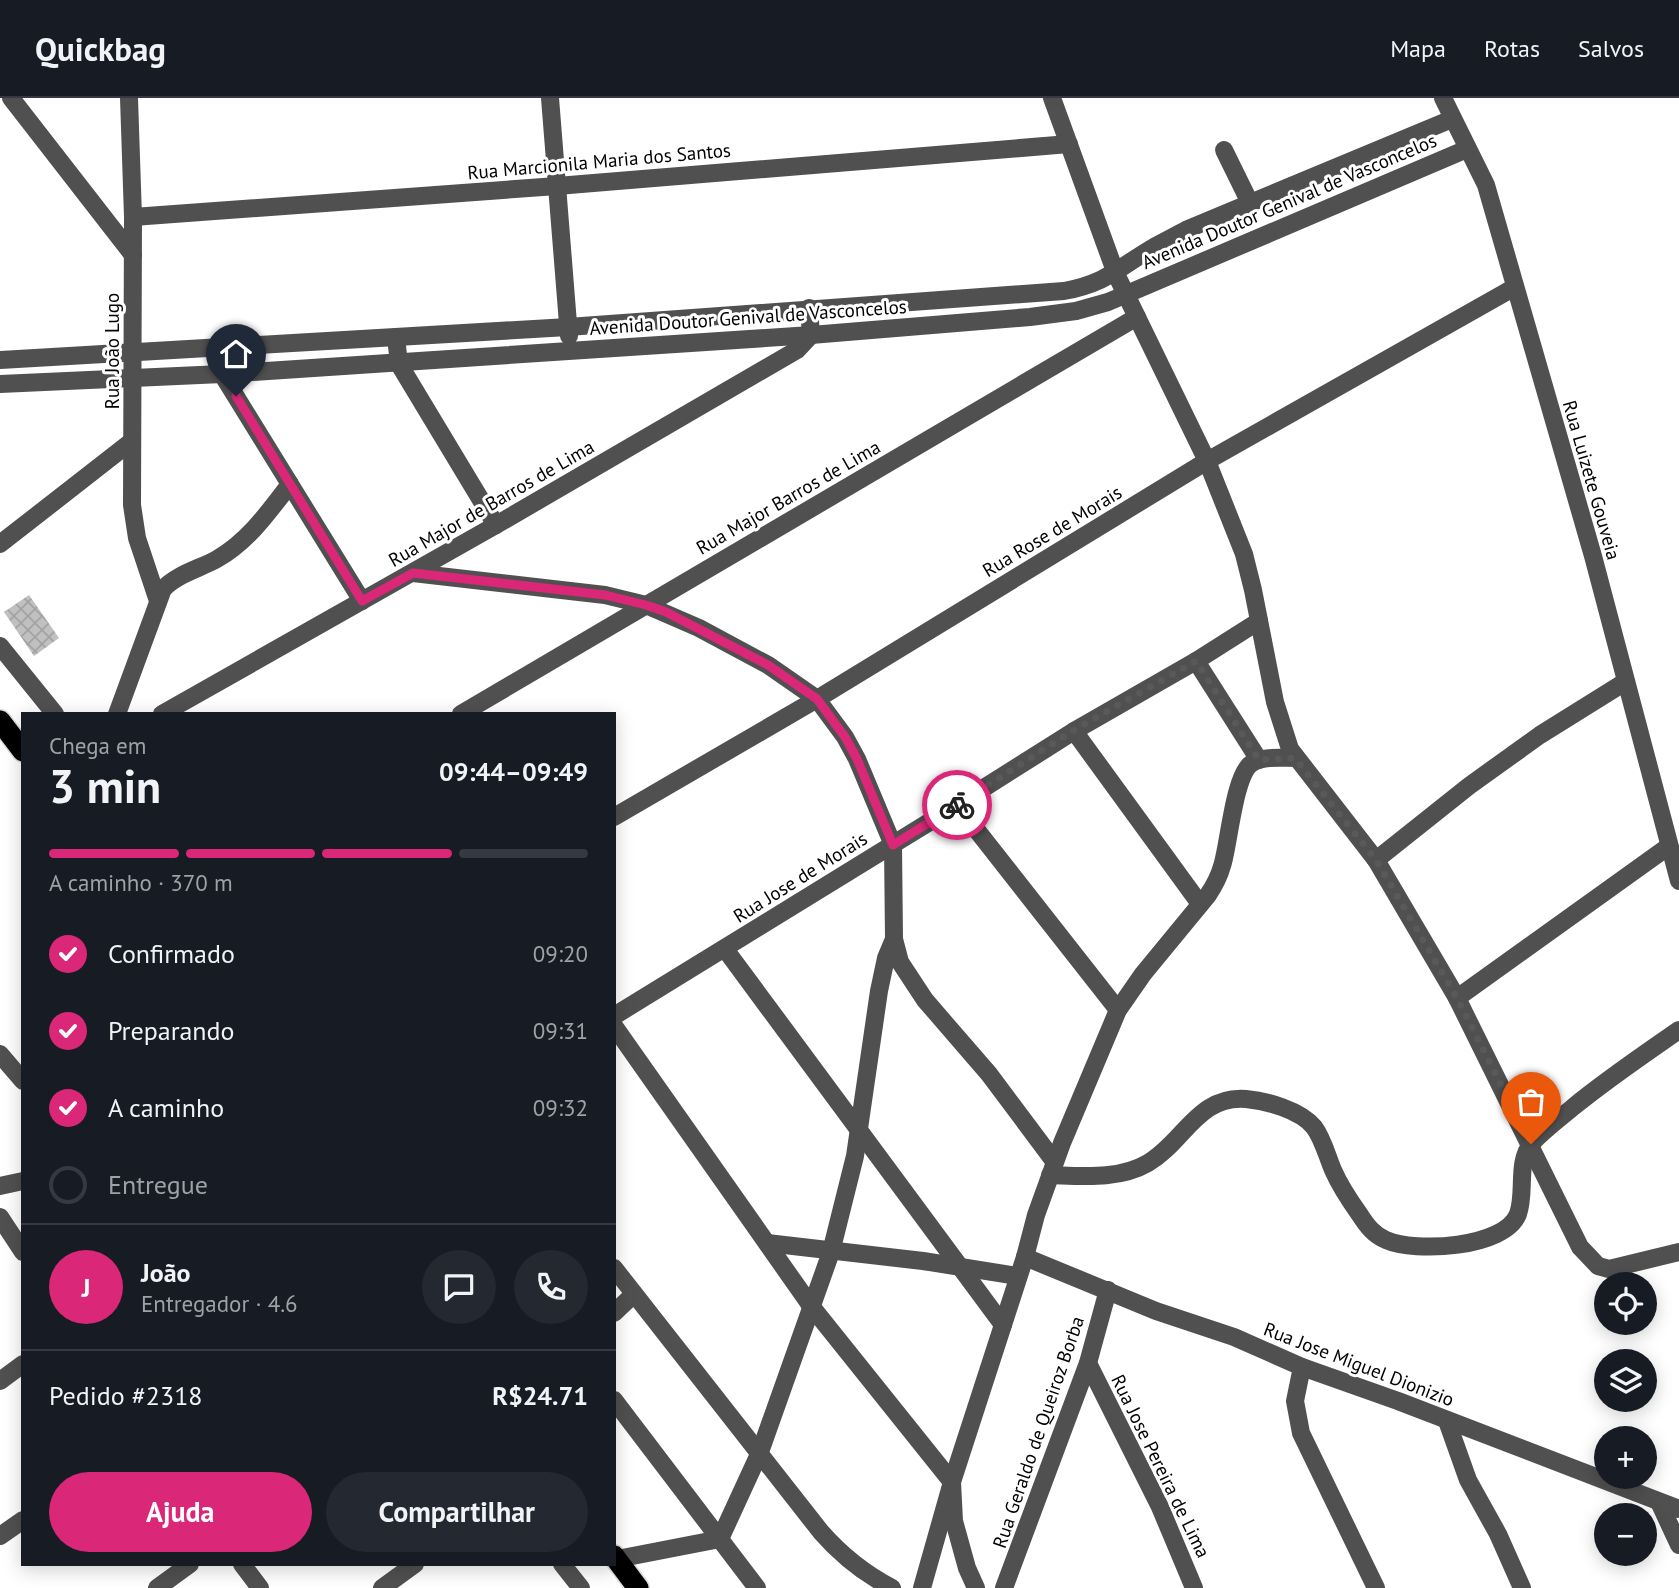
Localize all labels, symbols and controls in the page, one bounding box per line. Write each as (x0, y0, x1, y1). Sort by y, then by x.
text: Quickbag (35, 27, 166, 70)
text: Mapa (1390, 33, 1446, 64)
text: Rotas (1484, 33, 1540, 64)
text: Salvos (1578, 33, 1644, 64)
street label: Avenida Doutor Genival de Vasconcelos (1138, 128, 1440, 274)
street label: Rua Marcionila Maria dos Santos (466, 138, 732, 184)
street label: Rua João Lugo (100, 293, 124, 409)
street label: Avenida Doutor Genival de Vasconcelos (589, 294, 907, 340)
pin (206, 324, 266, 396)
icon: home (217, 335, 255, 373)
street label: Rua Luizete Gouveia (1558, 398, 1626, 562)
street label: Rua Major de Barros de Lima (384, 434, 598, 572)
street label: Rua Major Barros de Lima (692, 434, 884, 560)
street label: Rua Rose de Morais (978, 480, 1126, 582)
text: Chega em (49, 731, 146, 760)
text: 09:44–09:49 (439, 755, 588, 788)
text: 3 min (49, 756, 161, 816)
courier (922, 770, 992, 840)
icon: bike (938, 786, 976, 824)
street label: Rua Jose de Morais (729, 826, 871, 928)
text: A caminho · 370 m (49, 868, 233, 897)
icon: check (49, 935, 87, 973)
text: Confirmado (108, 937, 235, 970)
text: 09:20 (533, 939, 588, 968)
icon: check (49, 1012, 87, 1050)
text: Preparando (108, 1014, 235, 1047)
text: 09:31 (533, 1016, 588, 1045)
pin (1501, 1072, 1561, 1144)
icon: bag (1512, 1083, 1550, 1121)
icon: check (49, 1089, 87, 1127)
text: A caminho (108, 1091, 224, 1124)
text: 09:32 (533, 1093, 588, 1122)
text: Entregue (108, 1168, 208, 1201)
button: chat (422, 1250, 496, 1324)
button: phone (514, 1250, 588, 1324)
text: João (141, 1256, 191, 1289)
text: J (82, 1271, 90, 1304)
map controls (1594, 1272, 1657, 1566)
button: locate (1594, 1272, 1657, 1335)
text: Entregador · 4.6 (141, 1289, 298, 1318)
street label: Rua Geraldo de Queiroz Borba (987, 1313, 1089, 1551)
street label: Rua Jose Miguel Dionizio (1260, 1317, 1458, 1411)
button: layers (1594, 1349, 1657, 1412)
street label: Rua Jose Pereira de Lima (1106, 1371, 1216, 1561)
text: Pedido #2318 (49, 1379, 202, 1412)
text: R$24.71 (492, 1379, 588, 1412)
button: + (1594, 1426, 1657, 1489)
button: Ajuda (49, 1472, 312, 1552)
button: Compartilhar (326, 1472, 588, 1552)
button: − (1594, 1503, 1657, 1566)

